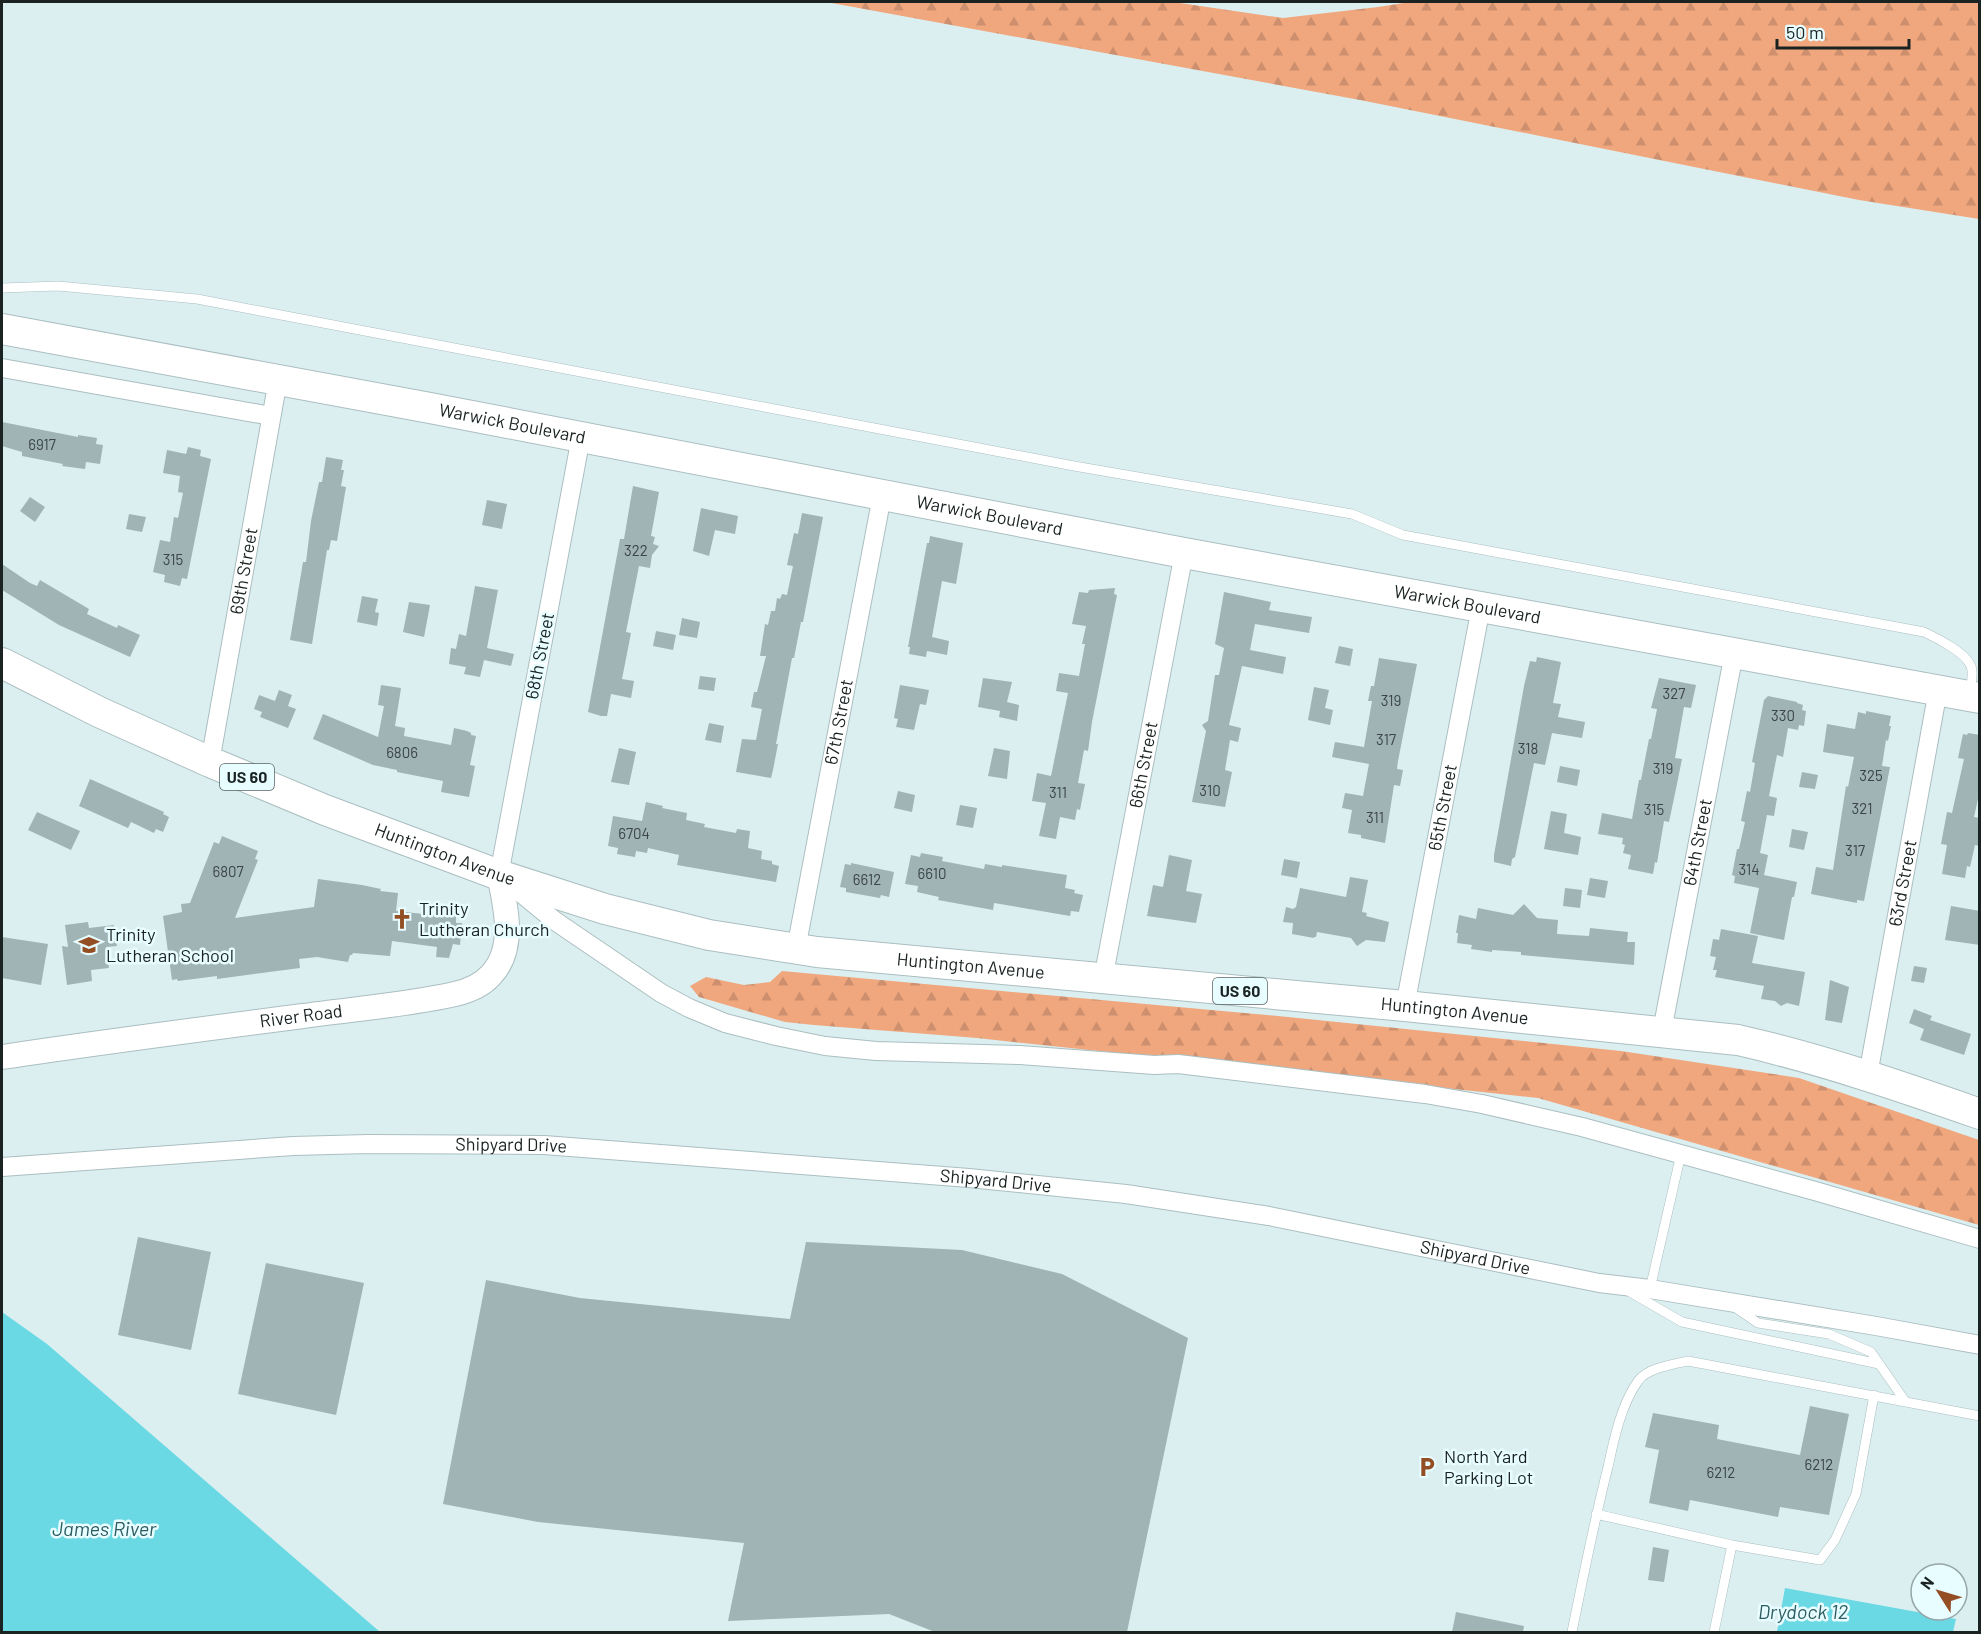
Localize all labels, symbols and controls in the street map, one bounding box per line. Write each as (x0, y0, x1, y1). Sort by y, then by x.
scale bar (1777, 12, 1909, 50)
text: 50 m (1786, 21, 1824, 43)
street label: Warwick Boulevard (437, 398, 588, 448)
house number: 6917 (28, 435, 56, 453)
street label: Warwick Boulevard (914, 490, 1065, 539)
street label: 69th Street (224, 526, 262, 616)
house number: 322 (624, 541, 648, 559)
house number: 315 (163, 550, 183, 568)
street label: Warwick Boulevard (1392, 579, 1543, 628)
street label: 68th Street (520, 611, 558, 701)
street label: 67th Street (819, 677, 857, 767)
house number: 327 (1663, 684, 1685, 702)
house number: 319 (1381, 691, 1401, 709)
house number: 330 (1771, 706, 1795, 724)
street label: 66th Street (1124, 720, 1162, 810)
house number: 317 (1376, 730, 1396, 748)
house number: 318 (1518, 739, 1538, 757)
house number: 6806 (386, 743, 418, 761)
house number: 319 (1653, 759, 1673, 777)
street label: 65th Street (1423, 762, 1461, 852)
road number: US 60 (220, 764, 274, 790)
house number: 325 (1859, 766, 1883, 784)
house number: 310 (1199, 781, 1221, 799)
house number: 311 (1049, 783, 1067, 801)
street label: 64th Street (1678, 797, 1716, 888)
house number: 321 (1852, 799, 1872, 817)
house number: 315 (1644, 800, 1664, 818)
house number: 311 (1366, 808, 1384, 826)
street label: Huntington Avenue (372, 818, 518, 890)
house number: 6704 (618, 824, 650, 842)
street label: 63rd Street (1883, 838, 1921, 928)
house number: 317 (1845, 841, 1865, 859)
house number: 314 (1738, 860, 1760, 878)
house number: 6807 (212, 862, 244, 880)
house number: 6610 (918, 864, 946, 882)
house number: 6612 (853, 870, 881, 888)
place label: Trinity Lutheran Church (419, 897, 549, 940)
church icon: Trinity Lutheran Church (390, 907, 414, 931)
place label: Trinity Lutheran School (106, 923, 234, 966)
school or university icon: Trinity Lutheran School (77, 933, 101, 957)
street label: Huntington Avenue (896, 947, 1046, 983)
road number: US 60 (1213, 978, 1267, 1004)
street label: Huntington Avenue (1380, 992, 1530, 1029)
street label: River Road (258, 999, 344, 1031)
street label: Shipyard Drive (455, 1132, 568, 1157)
street label: Shipyard Drive (939, 1164, 1053, 1196)
street label: Shipyard Drive (1418, 1235, 1532, 1279)
place label: North Yard Parking Lot (1444, 1445, 1533, 1488)
parking icon: North Yard Parking Lot (1415, 1455, 1439, 1479)
house number: 6212 (1805, 1455, 1833, 1473)
house number: 6212 (1707, 1463, 1735, 1481)
water label: James River (52, 1516, 157, 1540)
north arrow (1909, 1562, 1969, 1622)
text: N (1916, 1573, 1937, 1593)
water label: Drydock 12 (1758, 1599, 1848, 1623)

